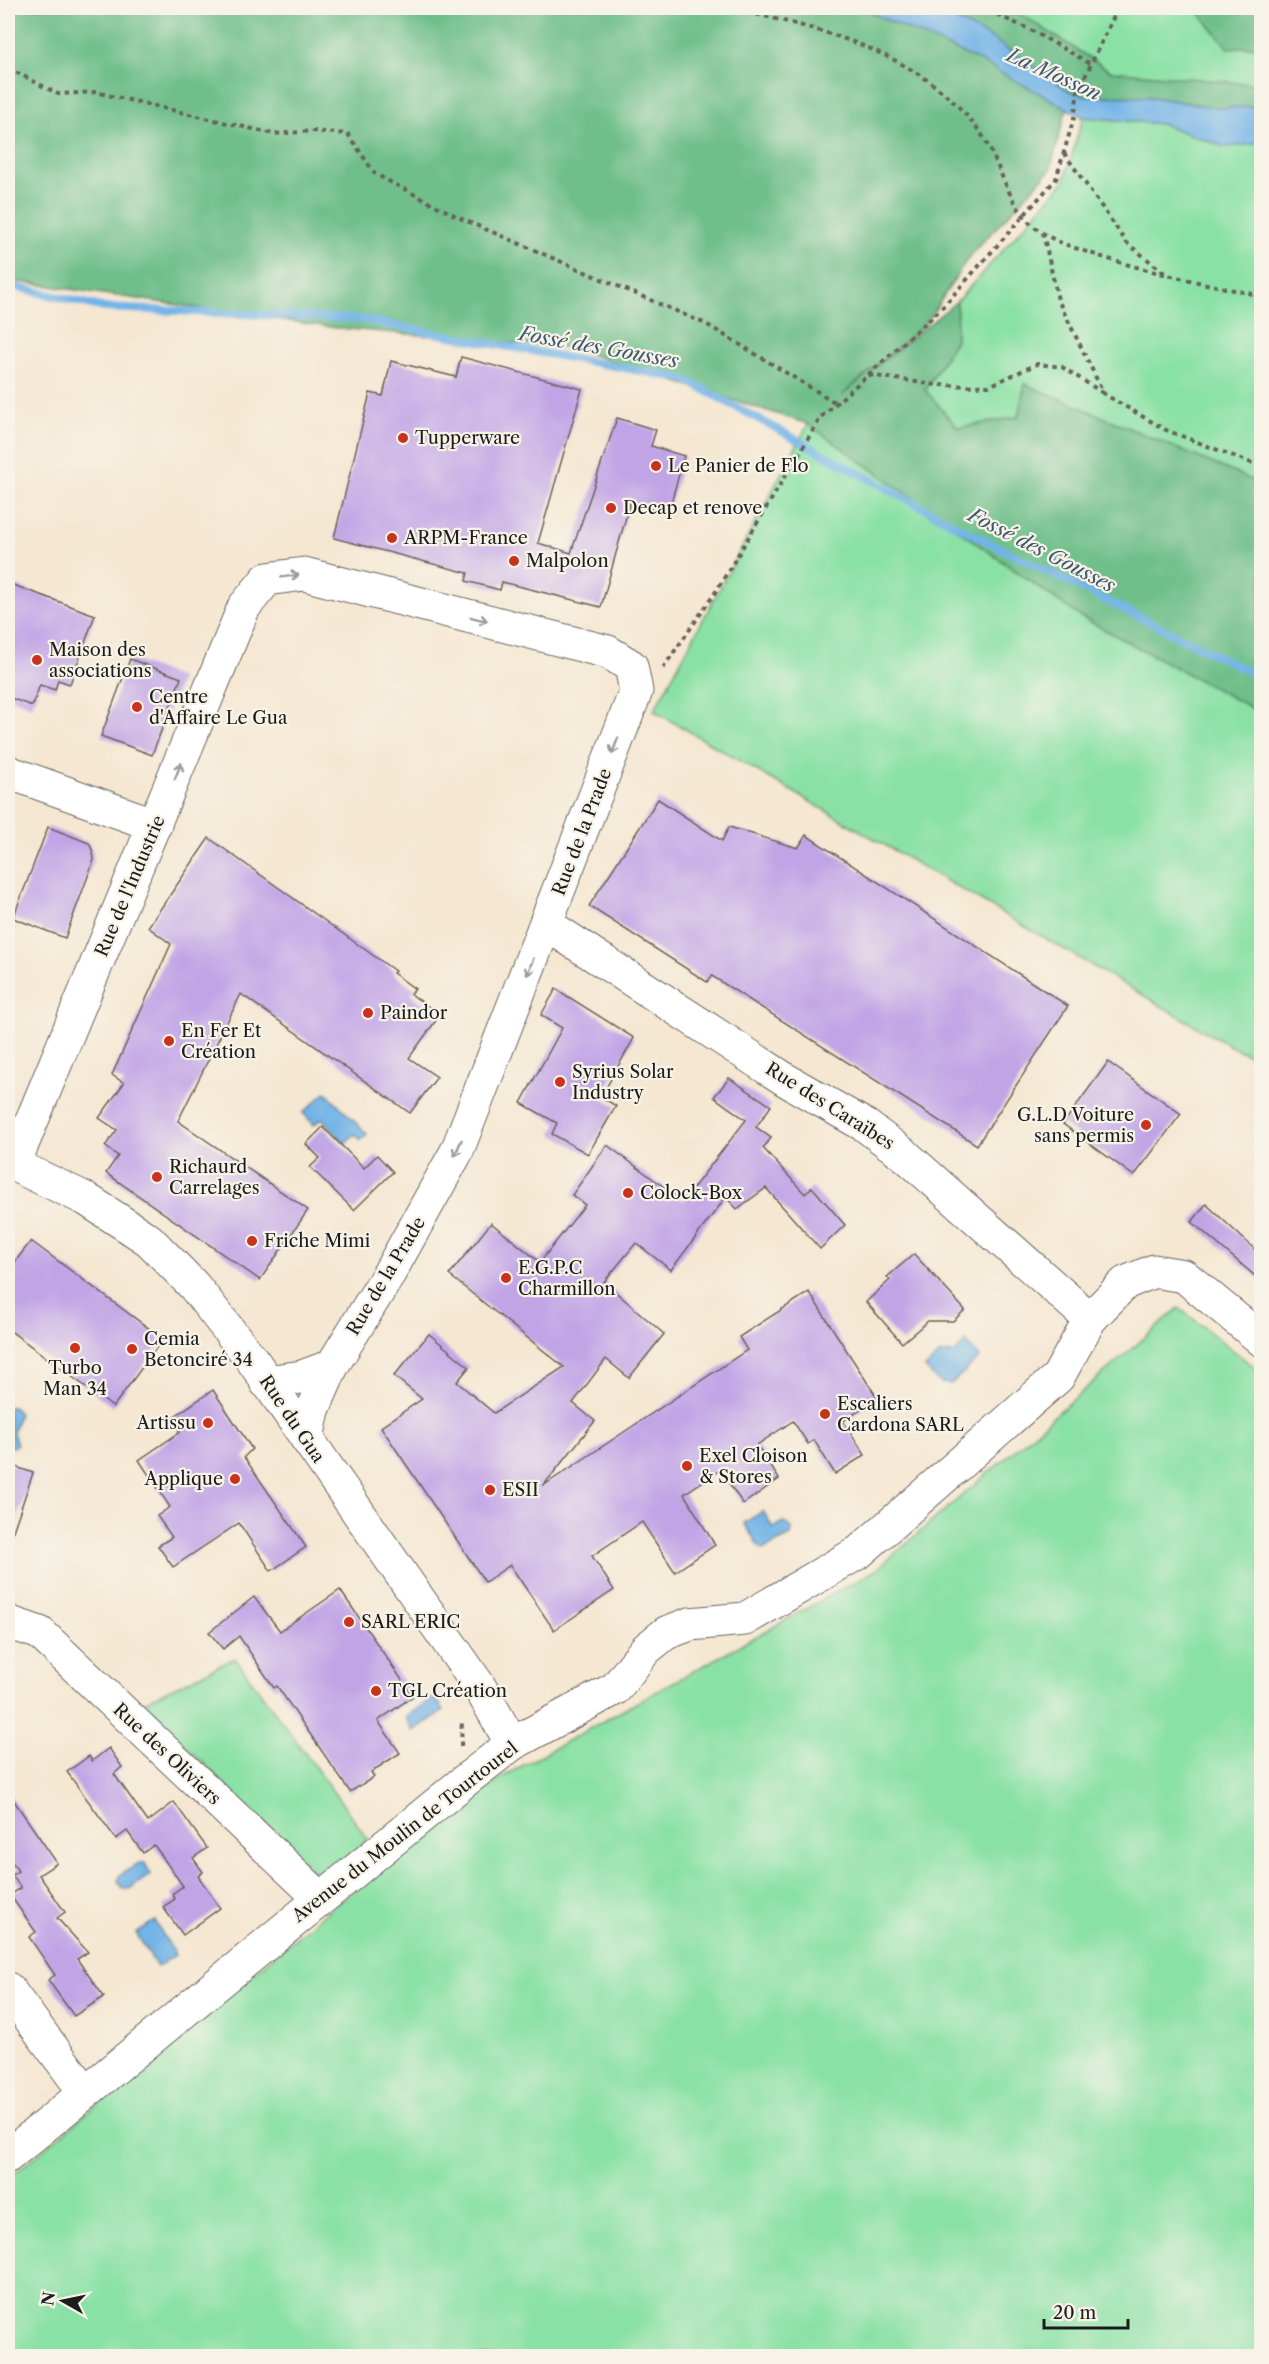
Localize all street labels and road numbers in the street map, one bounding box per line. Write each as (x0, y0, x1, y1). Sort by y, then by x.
street label: Rue de la Prade (548, 765, 616, 899)
street label: Rue de l'Industrie (90, 812, 170, 960)
street label: Rue des Caraïbes (762, 1058, 898, 1154)
street label: Rue de la Prade (342, 1213, 430, 1339)
street label: Rue du Gua (255, 1371, 330, 1467)
street label: Rue des Oliviers (109, 1699, 225, 1809)
street label: Avenue du Moulin de Tourtourel (287, 1737, 522, 1928)

